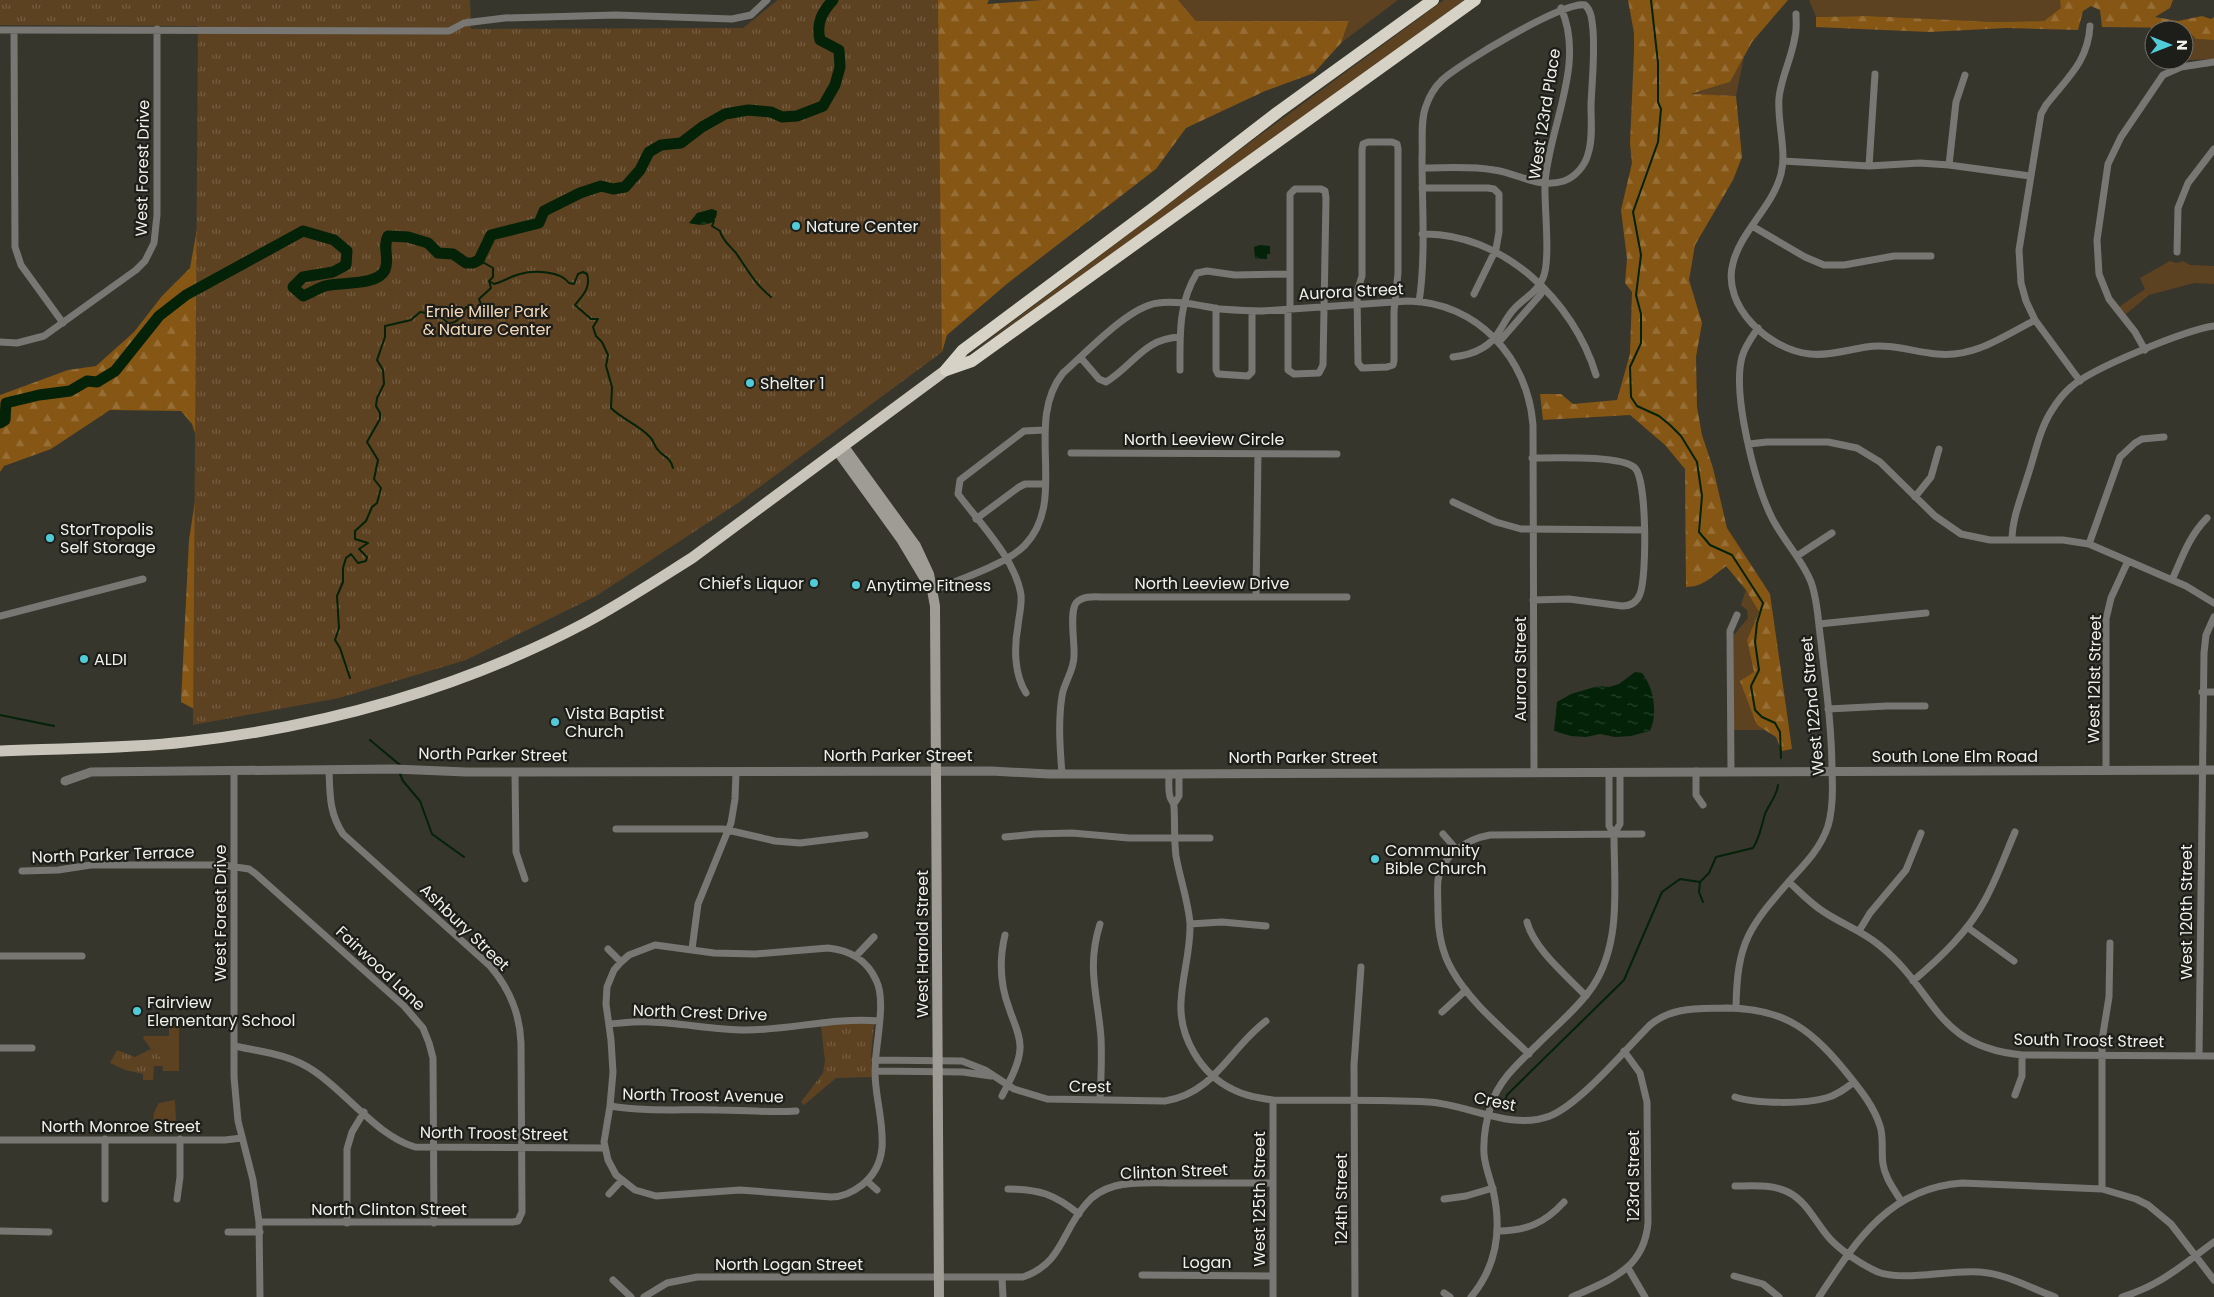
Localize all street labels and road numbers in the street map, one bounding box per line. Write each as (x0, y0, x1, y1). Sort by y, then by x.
street label: West 123rd Place (1523, 47, 1566, 181)
street label: West Forest Drive (130, 99, 155, 237)
street label: Aurora Street (1298, 277, 1404, 306)
street label: North Leeview Circle (1124, 428, 1284, 451)
street label: North Leeview Drive (1135, 572, 1290, 595)
street label: West 121st Street (2082, 614, 2107, 744)
street label: Aurora Street (1509, 616, 1532, 722)
street label: West 122nd Street (1795, 635, 1830, 777)
street label: North Parker Street (418, 742, 568, 767)
street label: North Parker Street (823, 744, 973, 767)
street label: South Lone Elm Road (1872, 745, 2038, 768)
street label: North Parker Street (1228, 746, 1378, 769)
street label: North Parker Terrace (31, 840, 195, 869)
street label: West 120th Street (2175, 844, 2198, 980)
street label: West Forest Drive (209, 845, 232, 981)
street label: West Harold Street (911, 870, 934, 1018)
street label: Ashbury Street (415, 879, 515, 976)
street label: Fairwood Lane (331, 921, 431, 1016)
street label: North Crest Drive (632, 999, 768, 1026)
street label: South Troost Street (2013, 1028, 2165, 1053)
street label: Crest (1069, 1075, 1112, 1098)
street label: North Troost Avenue (622, 1083, 784, 1108)
street label: Crest (1472, 1086, 1518, 1117)
street label: North Monroe Street (41, 1115, 201, 1138)
street label: North Troost Street (420, 1121, 568, 1146)
street label: 123rd Street (1622, 1130, 1645, 1222)
street label: West 125th Street (1248, 1131, 1271, 1267)
street label: 124th Street (1330, 1153, 1353, 1245)
street label: Clinton Street (1120, 1158, 1229, 1185)
street label: North Clinton Street (311, 1198, 467, 1221)
street label: Logan (1182, 1251, 1232, 1274)
street label: North Logan Street (715, 1253, 863, 1276)

